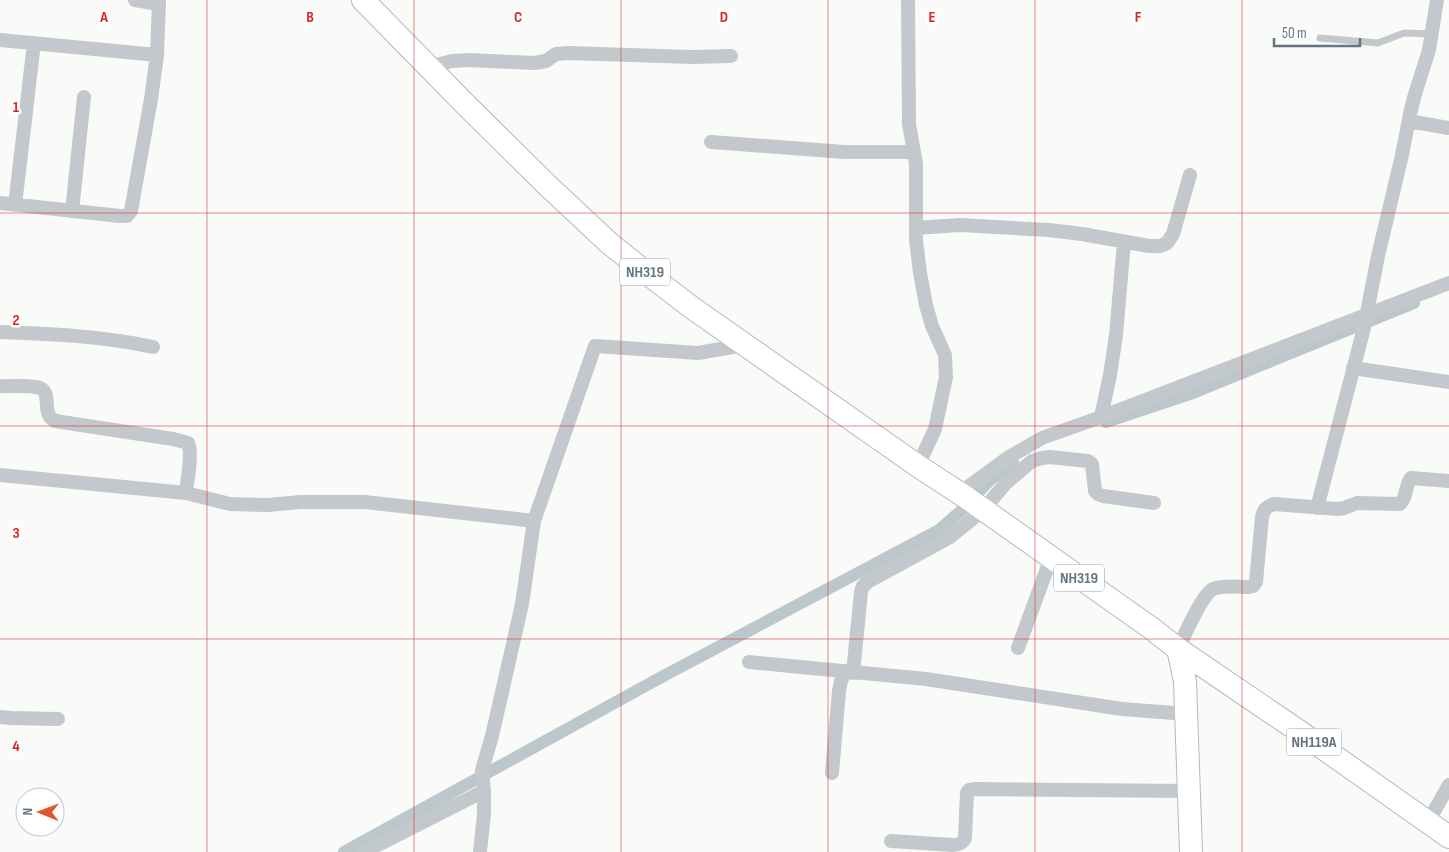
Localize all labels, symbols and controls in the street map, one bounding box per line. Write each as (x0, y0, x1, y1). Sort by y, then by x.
text: A (99, 8, 108, 27)
text: B (306, 8, 314, 27)
text: C (514, 8, 522, 27)
text: D (720, 8, 728, 27)
text: E (929, 8, 936, 27)
text: F (1135, 8, 1142, 27)
scale bar (1274, 15, 1360, 47)
text: 50 m (1282, 24, 1307, 43)
text: 1 (13, 98, 20, 117)
road number: NH319 (620, 258, 670, 286)
text: 2 (12, 311, 20, 330)
text: 3 (12, 524, 20, 543)
road number: NH319 (1054, 564, 1104, 592)
road number: NH119A (1286, 729, 1342, 756)
text: 4 (12, 737, 20, 756)
north arrow (15, 787, 65, 837)
text: N (19, 808, 36, 816)

